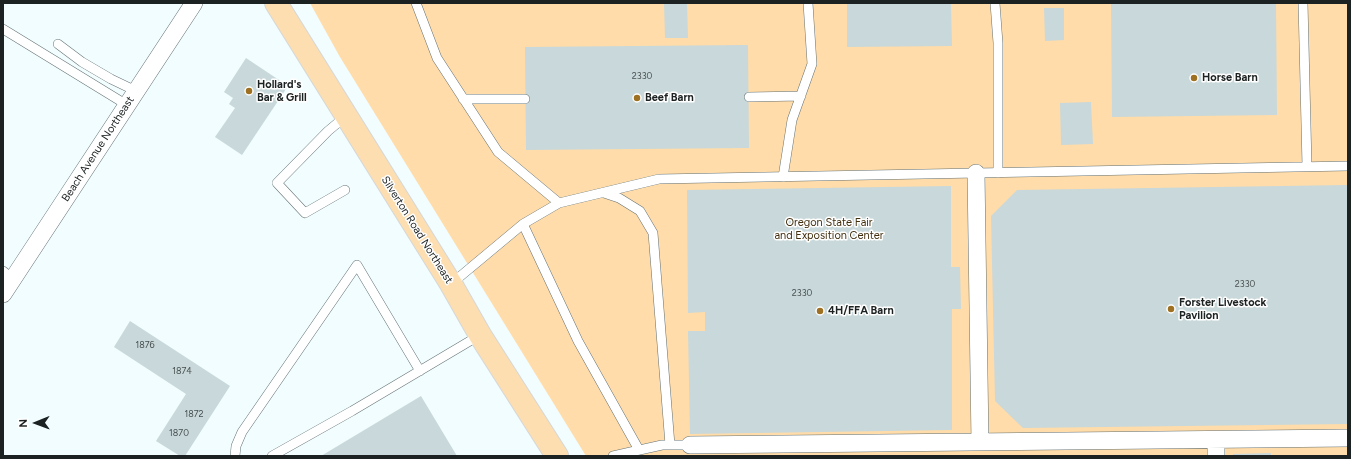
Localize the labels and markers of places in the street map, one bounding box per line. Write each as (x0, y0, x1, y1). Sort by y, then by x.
place label: Horse Barn (1202, 71, 1258, 85)
marker: Horse Barn (1189, 73, 1199, 83)
place label: Hollard's Bar & Grill (257, 78, 307, 104)
marker: Hollard's Bar & Grill (244, 86, 254, 96)
place label: Beef Barn (645, 91, 694, 105)
marker: Beef Barn (632, 93, 642, 103)
place label: Forster Livestock Pavilion (1179, 296, 1266, 322)
place label: 4H/FFA Barn (828, 304, 894, 318)
marker: Forster Livestock Pavilion (1166, 304, 1176, 314)
marker: 4H/FFA Barn (815, 306, 825, 316)

